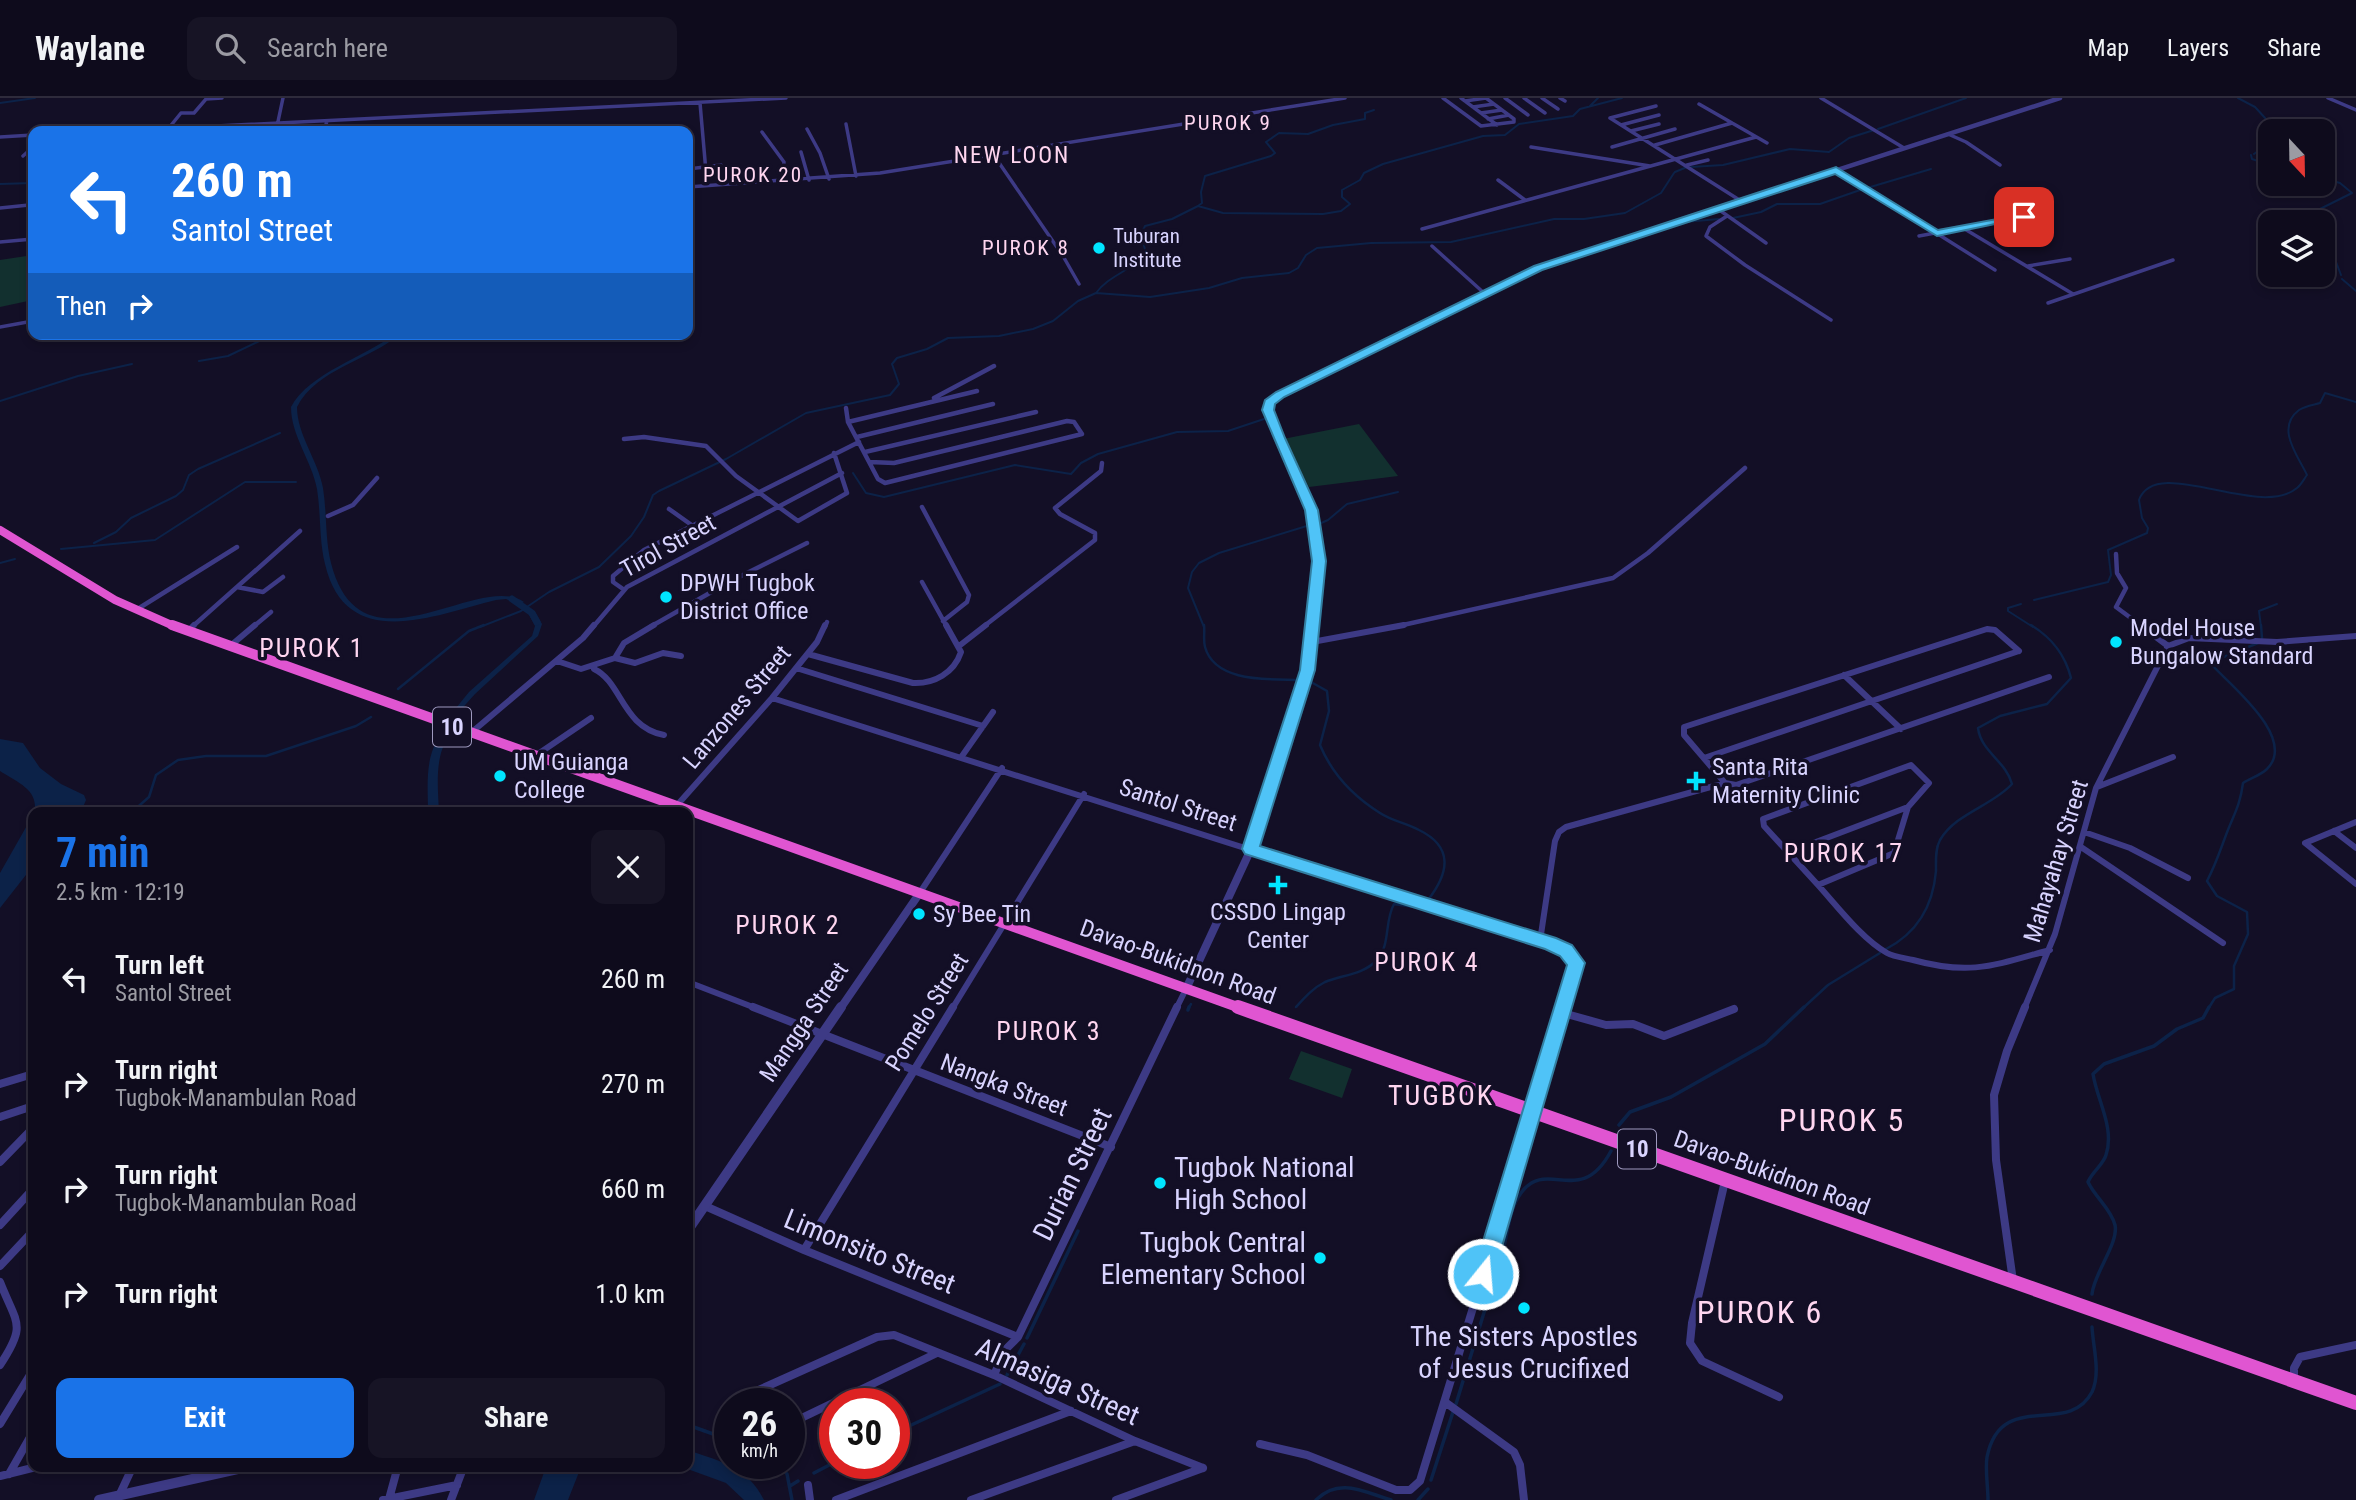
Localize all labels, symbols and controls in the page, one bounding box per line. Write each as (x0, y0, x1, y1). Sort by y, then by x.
search box (187, 17, 677, 80)
text: Waylane (35, 29, 145, 68)
icon: search (211, 29, 249, 67)
text: Search here (267, 33, 388, 63)
text: Map (2088, 34, 2129, 62)
text: Layers (2167, 34, 2229, 62)
text: Share (2267, 34, 2321, 62)
district label: PUROK 9 (1184, 111, 1272, 135)
north arrow (2258, 119, 2334, 196)
map controls (2258, 119, 2335, 287)
district label: NEW LOON (954, 142, 1070, 169)
text: 260 m (171, 152, 293, 209)
icon: left (56, 154, 147, 245)
district label: PUROK 20 (703, 163, 803, 187)
pin (1994, 187, 2054, 247)
icon: arrive (2005, 198, 2043, 236)
button: layers (2258, 210, 2335, 287)
text: Santol Street (171, 211, 333, 249)
place label: Tuburan Institute (1113, 224, 1182, 272)
district label: PUROK 8 (982, 236, 1070, 260)
marker: Tuburan Institute (1091, 240, 1107, 256)
icon: right (121, 287, 159, 325)
text: Then (56, 291, 107, 321)
street label: Tirol Street (616, 508, 720, 584)
place label: DPWH Tugbok District Office (680, 569, 815, 625)
marker: DPWH Tugbok District Office (658, 589, 674, 605)
place label: Model House Bungalow Standard (2130, 614, 2313, 670)
district label: PUROK 1 (259, 633, 365, 663)
marker: Model House Bungalow Standard (2108, 634, 2124, 650)
street label: Lanzones Street (677, 640, 797, 774)
road number: 10 (433, 708, 471, 747)
place label: UM Guianga College (514, 748, 629, 804)
place label: Santa Rita Maternity Clinic (1712, 753, 1860, 809)
marker: UM Guianga College (492, 768, 508, 784)
marker: Santa Rita Maternity Clinic (1686, 771, 1706, 791)
street label: Santol Street (1116, 773, 1240, 837)
street label: Mahayahay Street (2018, 776, 2094, 946)
text: 7 min (56, 828, 149, 877)
button: close (591, 830, 665, 904)
district label: PUROK 17 (1784, 838, 1904, 868)
marker: CSSDO Lingap Center (1268, 875, 1288, 895)
text: 2.5 km · 12:19 (56, 879, 185, 906)
place label: CSSDO Lingap Center (1210, 898, 1346, 954)
place label: Sy Bee Tin (933, 900, 1031, 928)
marker: Sy Bee Tin (911, 906, 927, 922)
district label: PUROK 2 (735, 910, 841, 940)
street label: Davao-Bukidnon Road (1076, 914, 1280, 1010)
district label: PUROK 4 (1374, 947, 1480, 977)
street label: Pomelo Street (880, 948, 974, 1076)
text: Turn left (115, 950, 204, 980)
street label: Mangga Street (754, 957, 854, 1087)
icon: left (56, 960, 94, 998)
text: 260 m (601, 964, 665, 994)
text: Santol Street (115, 980, 232, 1007)
district label: PUROK 3 (996, 1016, 1102, 1046)
street label: Nangka Street (936, 1048, 1072, 1122)
text: Turn right (115, 1055, 217, 1085)
icon: right (56, 1065, 94, 1103)
text: 270 m (601, 1069, 665, 1099)
district label: TUGBOK (1388, 1079, 1494, 1112)
text: Tugbok-Manambulan Road (115, 1085, 357, 1112)
district label: PUROK 5 (1779, 1101, 1905, 1139)
street label: Durian Street (1026, 1102, 1119, 1246)
street label: Davao-Bukidnon Road (1670, 1125, 1874, 1221)
road number: 10 (1618, 1130, 1656, 1168)
place label: Tugbok National High School (1174, 1151, 1354, 1216)
text: Turn right (115, 1160, 217, 1190)
icon: right (56, 1170, 94, 1208)
text: 660 m (601, 1174, 665, 1204)
marker: Tugbok National High School (1152, 1175, 1168, 1191)
text: Tugbok-Manambulan Road (115, 1190, 357, 1217)
street label: Limonsito Street (779, 1202, 960, 1301)
place label: Tugbok Central Elementary School (1101, 1226, 1306, 1291)
position arrow (1446, 1237, 1520, 1311)
marker: Tugbok Central Elementary School (1312, 1250, 1328, 1266)
icon: right (56, 1275, 94, 1313)
text: Turn right (115, 1279, 217, 1309)
text: 1.0 km (595, 1279, 665, 1309)
district label: PUROK 6 (1697, 1293, 1823, 1331)
marker: The Sisters Apostles of Jesus Crucifixed (1516, 1300, 1532, 1316)
place label: The Sisters Apostles of Jesus Crucifixed (1410, 1320, 1638, 1385)
street label: Almasiga Street (971, 1331, 1145, 1432)
button: Exit (56, 1378, 354, 1458)
button: Share (368, 1378, 665, 1458)
speed limit sign: 30 (819, 1388, 910, 1479)
text: 26 (742, 1404, 777, 1445)
text: km/h (741, 1440, 778, 1461)

